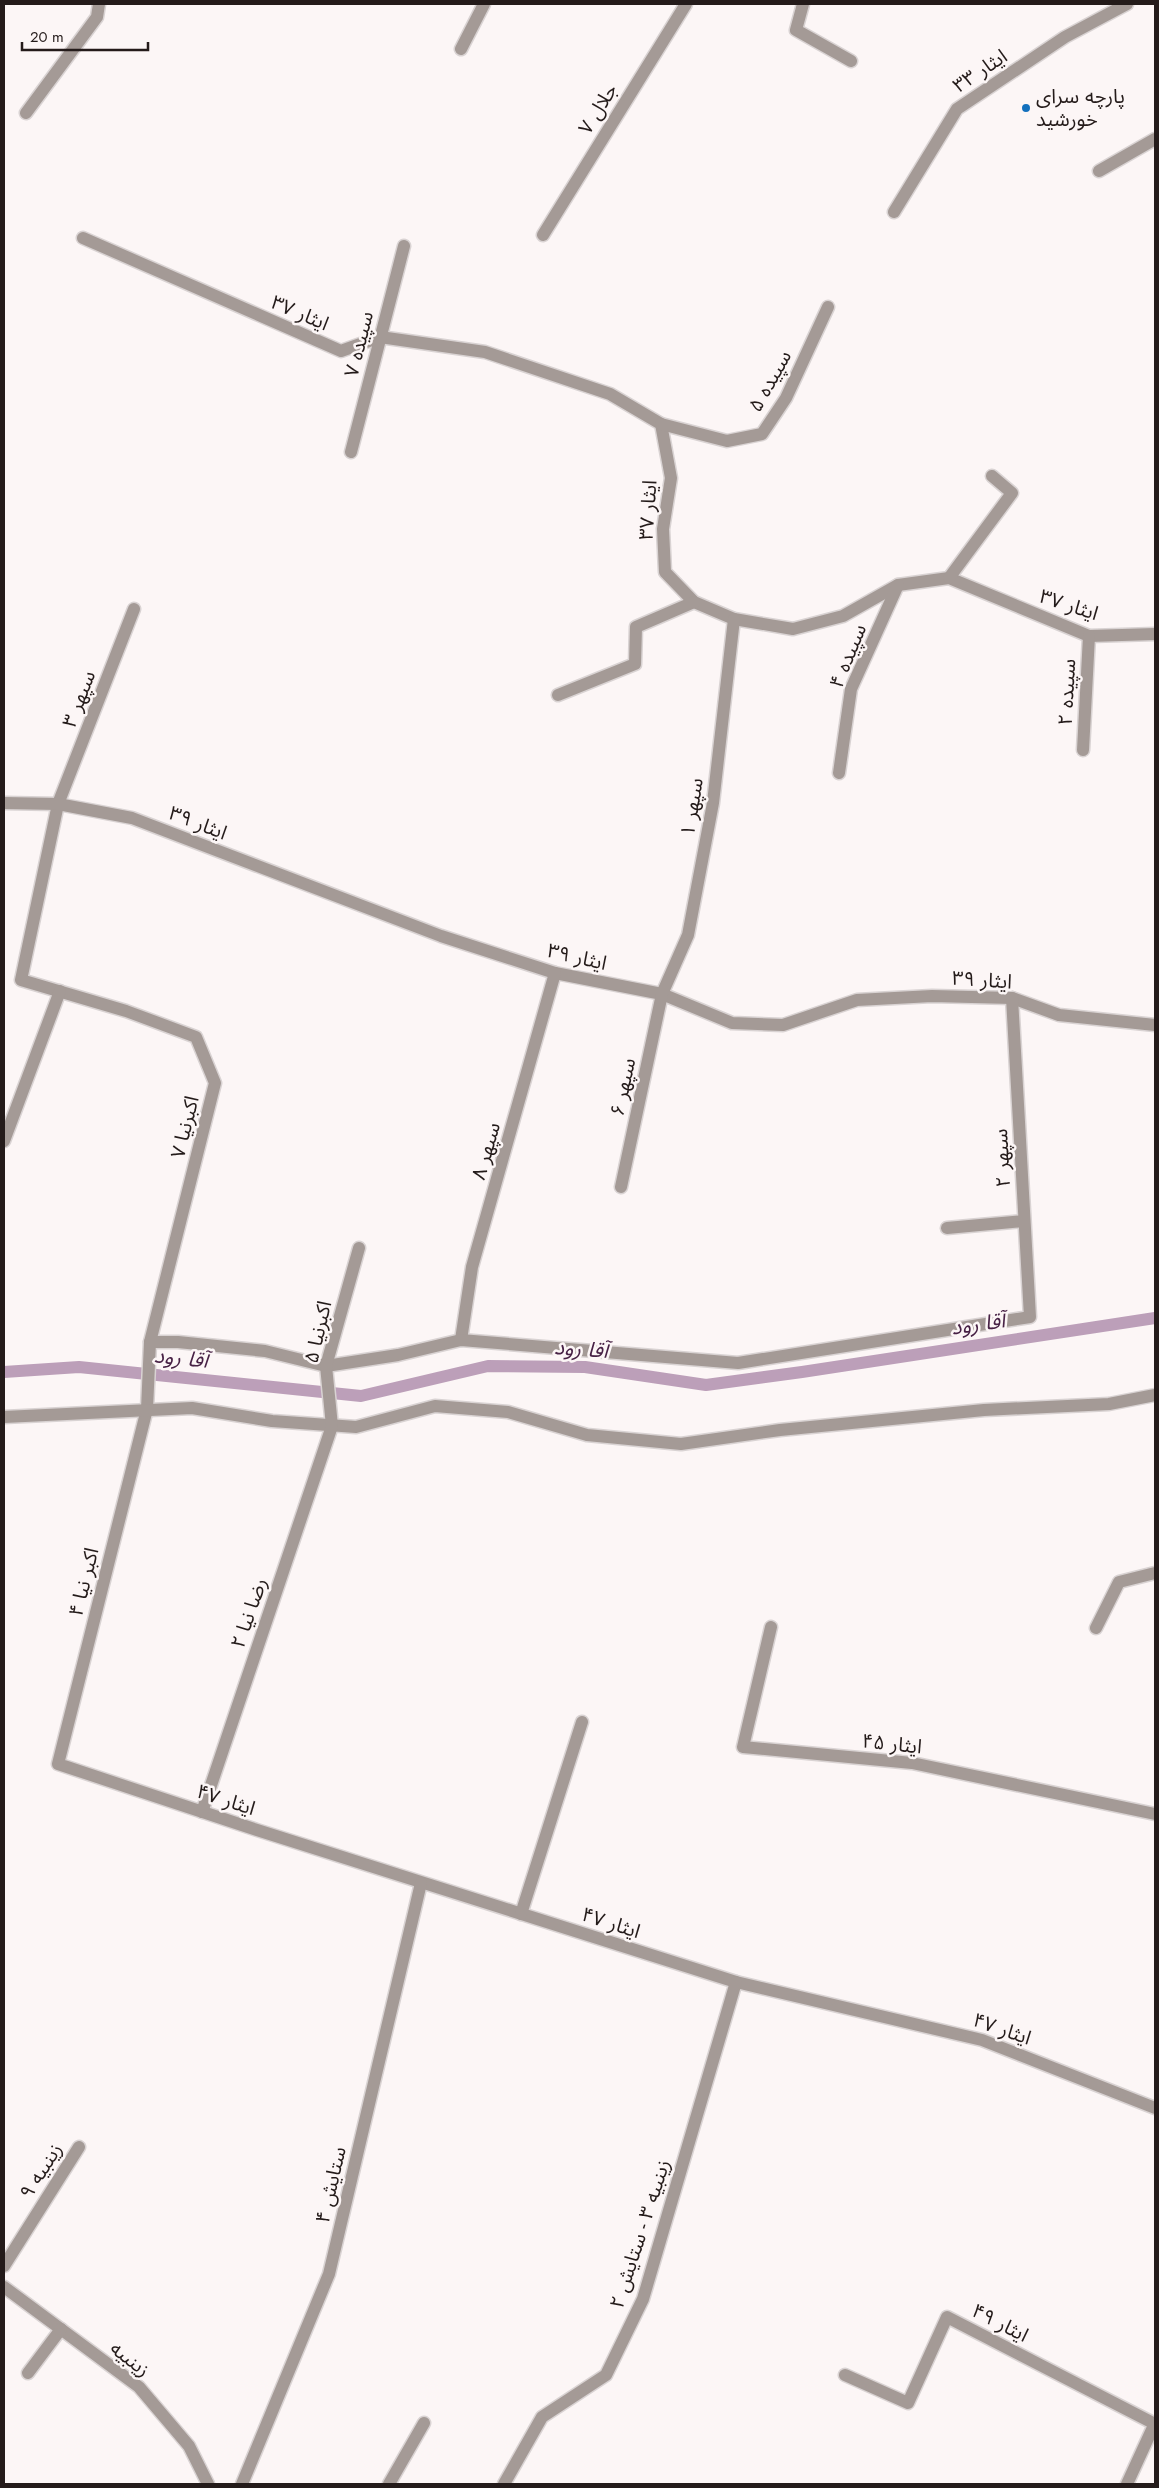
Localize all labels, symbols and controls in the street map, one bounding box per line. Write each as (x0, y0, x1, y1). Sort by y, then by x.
scale bar (22, 20, 149, 52)
text: 20 m (30, 26, 64, 48)
street label: ایثار ۳۳ (947, 42, 1013, 100)
street label: جلال ۷ (571, 78, 625, 140)
place label: پارچه سرای خورشید (1036, 82, 1125, 134)
marker: پارچه سرای خورشید (1020, 102, 1032, 114)
street label: ایثار ۳۷ (267, 288, 333, 338)
street label: سپیده ۷ (337, 308, 381, 380)
street label: سپیده ۵ (741, 345, 799, 417)
street label: ایثار ۳۷ (631, 479, 665, 541)
street label: ایثار ۳۷ (1036, 582, 1102, 628)
street label: سپیده ۴ (822, 620, 874, 692)
street label: سپیده ۲ (1051, 658, 1083, 726)
street label: سپهر ۳ (55, 666, 103, 732)
street label: سپهر ۱ (673, 776, 711, 838)
street label: ایثار ۳۹ (165, 799, 231, 847)
street label: ایثار ۳۹ (544, 936, 610, 978)
street label: ایثار ۳۹ (951, 963, 1013, 997)
street label: سپهر ۶ (603, 1055, 643, 1119)
street label: اکبرنیا ۷ (163, 1093, 207, 1161)
street label: سپهر ۸ (464, 1119, 508, 1183)
street label: سپهر ۲ (986, 1128, 1018, 1188)
street label: اکبرنیا ۵ (297, 1298, 339, 1366)
water label: آقا رود (949, 1305, 1012, 1343)
water label: آقا رود (553, 1332, 614, 1366)
water label: آقا رود (153, 1340, 214, 1376)
street label: اکبر نیا ۴ (61, 1545, 107, 1619)
street label: رضا نیا ۲ (223, 1574, 275, 1652)
street label: ایثار ۴۵ (861, 1726, 923, 1762)
street label: ایثار ۴۷ (193, 1777, 259, 1823)
street label: ایثار ۴۷ (578, 1900, 644, 1946)
street label: ایثار ۴۷ (969, 2005, 1035, 2053)
street label: زینبیه ۹ (13, 2137, 69, 2205)
street label: ستایش ۴ (308, 2144, 354, 2226)
street label: زینبیه ۳ - ستایش ۲ (602, 2156, 678, 2312)
street label: ایثار ۴۹ (967, 2296, 1033, 2350)
street label: زینبیه (104, 2334, 156, 2384)

